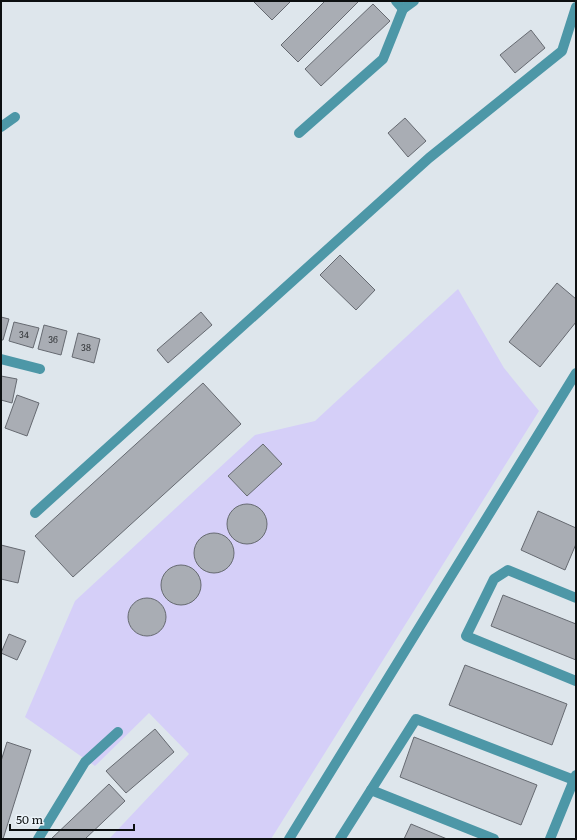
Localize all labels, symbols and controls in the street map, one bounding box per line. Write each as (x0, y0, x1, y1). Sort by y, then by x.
house number: 34 (19, 327, 29, 341)
house number: 36 (48, 332, 58, 346)
house number: 38 (81, 340, 91, 354)
scale bar (10, 806, 134, 832)
text: 50 m (16, 810, 43, 828)

